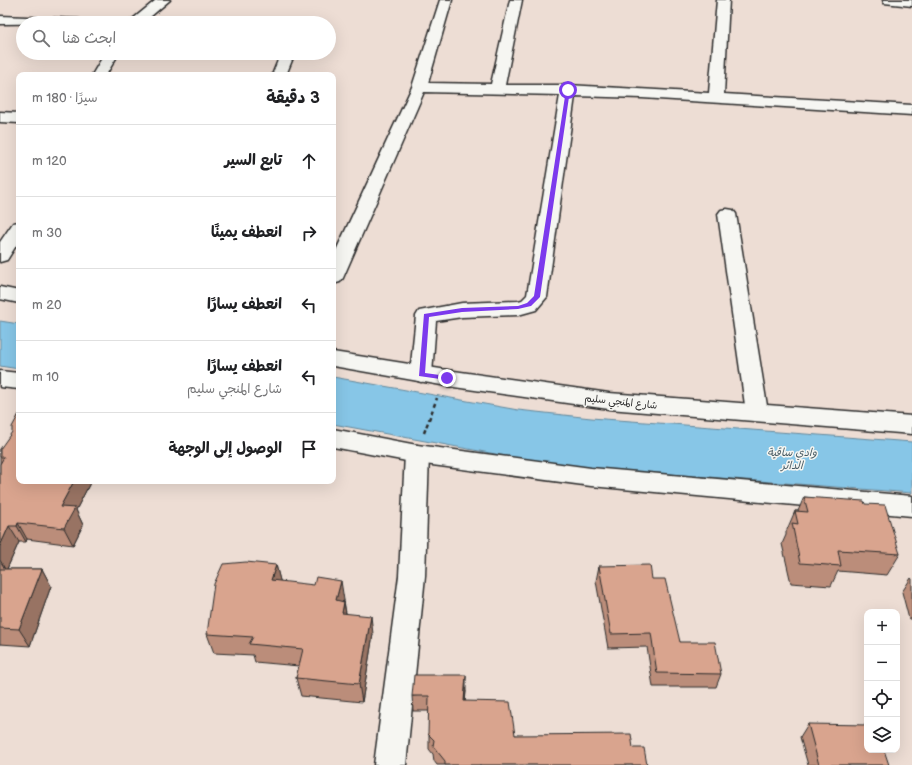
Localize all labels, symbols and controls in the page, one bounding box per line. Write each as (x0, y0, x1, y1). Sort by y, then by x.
search box (16, 16, 336, 60)
icon: search (30, 27, 52, 49)
text: ابحث هنا (62, 29, 116, 48)
route start (559, 81, 577, 99)
text: 3 دقيقة (266, 88, 320, 108)
text: سيرًا · 180 m (32, 90, 98, 106)
icon: ahead (298, 150, 320, 172)
text: تابع السير (224, 151, 282, 170)
text: 120 m (32, 153, 67, 169)
icon: right (298, 222, 320, 244)
text: انعطف يمينًا (211, 223, 282, 242)
text: 30 m (32, 225, 62, 241)
icon: left (298, 294, 320, 316)
text: انعطف يسارًا (207, 295, 282, 314)
text: 20 m (32, 297, 62, 313)
text: انعطف يسارًا (207, 357, 282, 376)
icon: left (298, 366, 320, 388)
text: 10 m (32, 369, 59, 385)
route end (438, 369, 456, 387)
text: شارع المنجي سليم (187, 381, 282, 397)
street label: شارع المنجي سليم (584, 392, 658, 415)
icon: arrive (298, 438, 320, 460)
text: الوصول إلى الوجهة (168, 439, 282, 458)
water label: وادي ساقية الدائر (767, 446, 817, 472)
map controls (864, 609, 900, 753)
button: + (864, 609, 900, 645)
button: − (864, 645, 900, 681)
button: locate (864, 681, 900, 717)
button: layers (864, 717, 900, 753)

